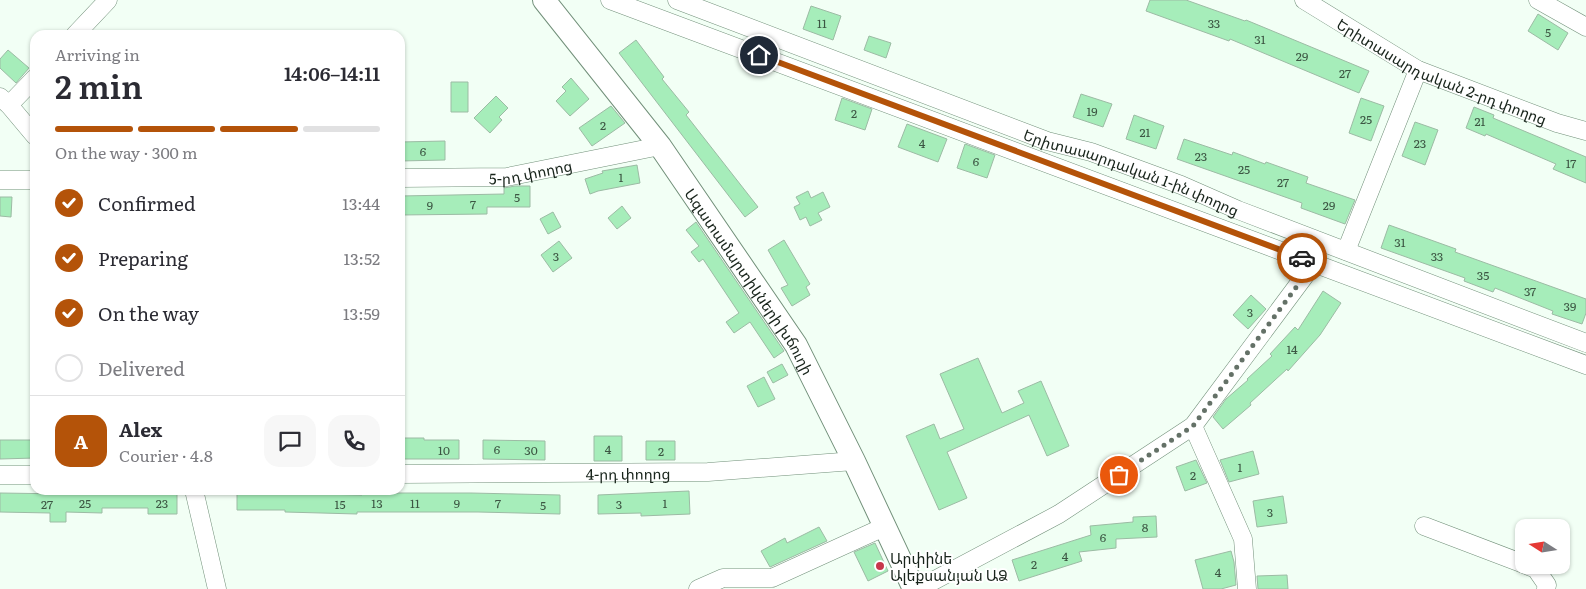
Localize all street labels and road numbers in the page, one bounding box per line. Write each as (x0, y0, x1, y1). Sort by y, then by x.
street label: Երիտասարդական 2-րդ փողոց (1333, 12, 1550, 130)
street label: Երիտասարդական 1-ին փողոց (1020, 122, 1243, 221)
street label: 5-րդ փողոց (489, 153, 574, 189)
street label: Ազատամարտիկների խճուղի (680, 183, 820, 378)
street label: 4-րդ փողոց (586, 461, 670, 484)

